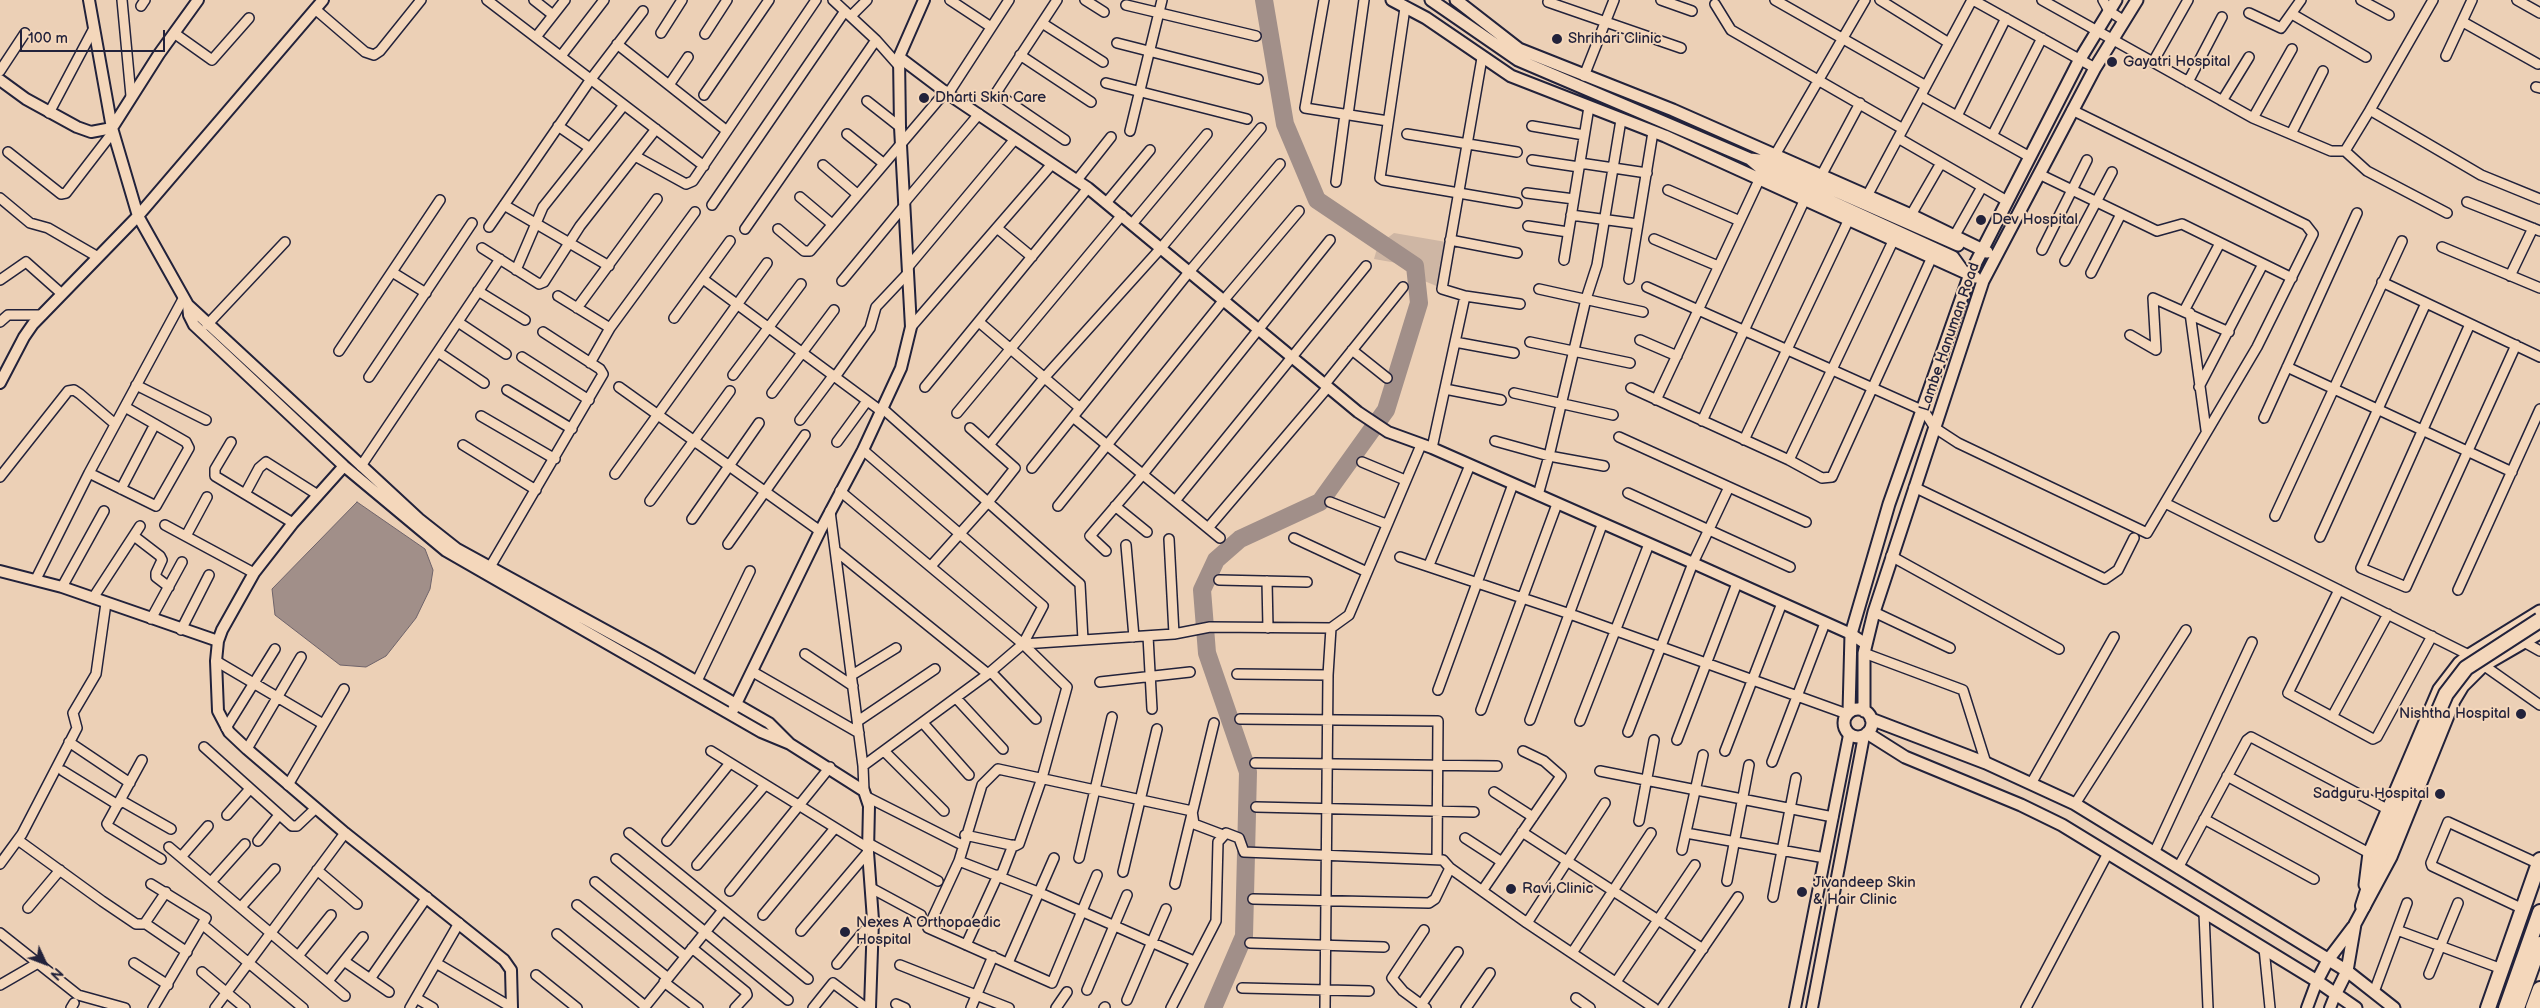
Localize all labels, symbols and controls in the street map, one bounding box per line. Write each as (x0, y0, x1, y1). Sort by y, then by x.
scale bar (22, 20, 168, 52)
text: 100 m (28, 29, 68, 48)
place label: Shrihari Clinic (1568, 30, 1662, 48)
marker: Shrihari Clinic (1550, 32, 1564, 46)
place label: Gayatri Hospital (2123, 53, 2230, 71)
marker: Gayatri Hospital (2105, 55, 2119, 69)
place label: Dharti Skin Care (935, 89, 1046, 107)
marker: Dharti Skin Care (917, 91, 931, 105)
place label: Dev Hospital (1992, 211, 2078, 229)
marker: Dev Hospital (1974, 213, 1988, 227)
street label: Lambe Hanuman Road (1916, 260, 1984, 414)
place label: Nishtha Hospital (2399, 705, 2510, 723)
marker: Nishtha Hospital (2514, 707, 2528, 721)
place label: Sadguru Hospital (2313, 785, 2429, 803)
marker: Sadguru Hospital (2433, 787, 2447, 801)
place label: Jivandeep Skin & Hair Clinic (1813, 874, 1916, 909)
place label: Ravi Clinic (1522, 880, 1593, 898)
marker: Ravi Clinic (1504, 882, 1518, 896)
marker: Jivandeep Skin & Hair Clinic (1795, 885, 1809, 899)
place label: Nexes A Orthopaedic Hospital (856, 914, 1001, 949)
marker: Nexes A Orthopaedic Hospital (838, 925, 852, 939)
north arrow (20, 938, 70, 988)
text: N (47, 964, 66, 983)

